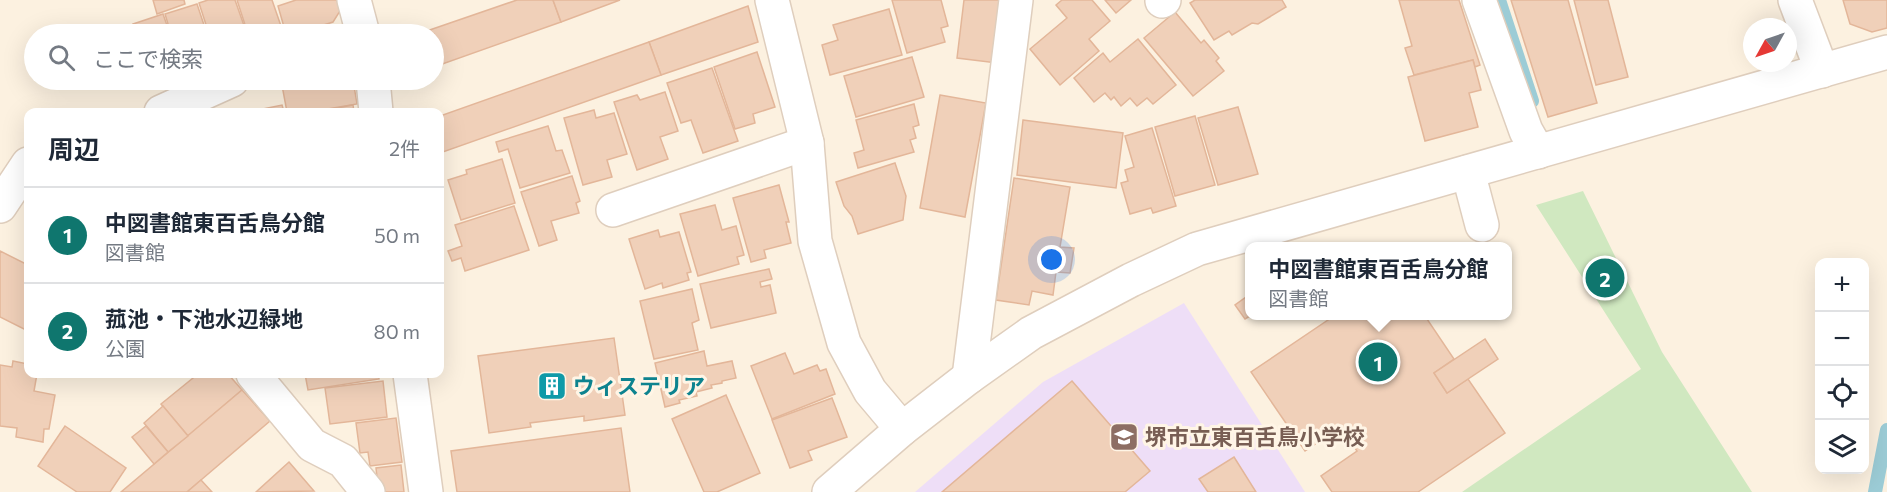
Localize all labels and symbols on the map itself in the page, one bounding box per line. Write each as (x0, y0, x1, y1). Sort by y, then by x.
north arrow (1743, 18, 1797, 72)
your location (1037, 245, 1066, 274)
pin: 2 (1586, 256, 1624, 300)
pin: 1 (1358, 340, 1398, 385)
building icon: ウィステリア (536, 370, 568, 402)
place label: ウィステリア (573, 372, 705, 399)
school or university icon: 堺市立東百舌鳥小学校 (1108, 421, 1140, 453)
place label: 堺市立東百舌鳥小学校 (1145, 423, 1365, 450)

